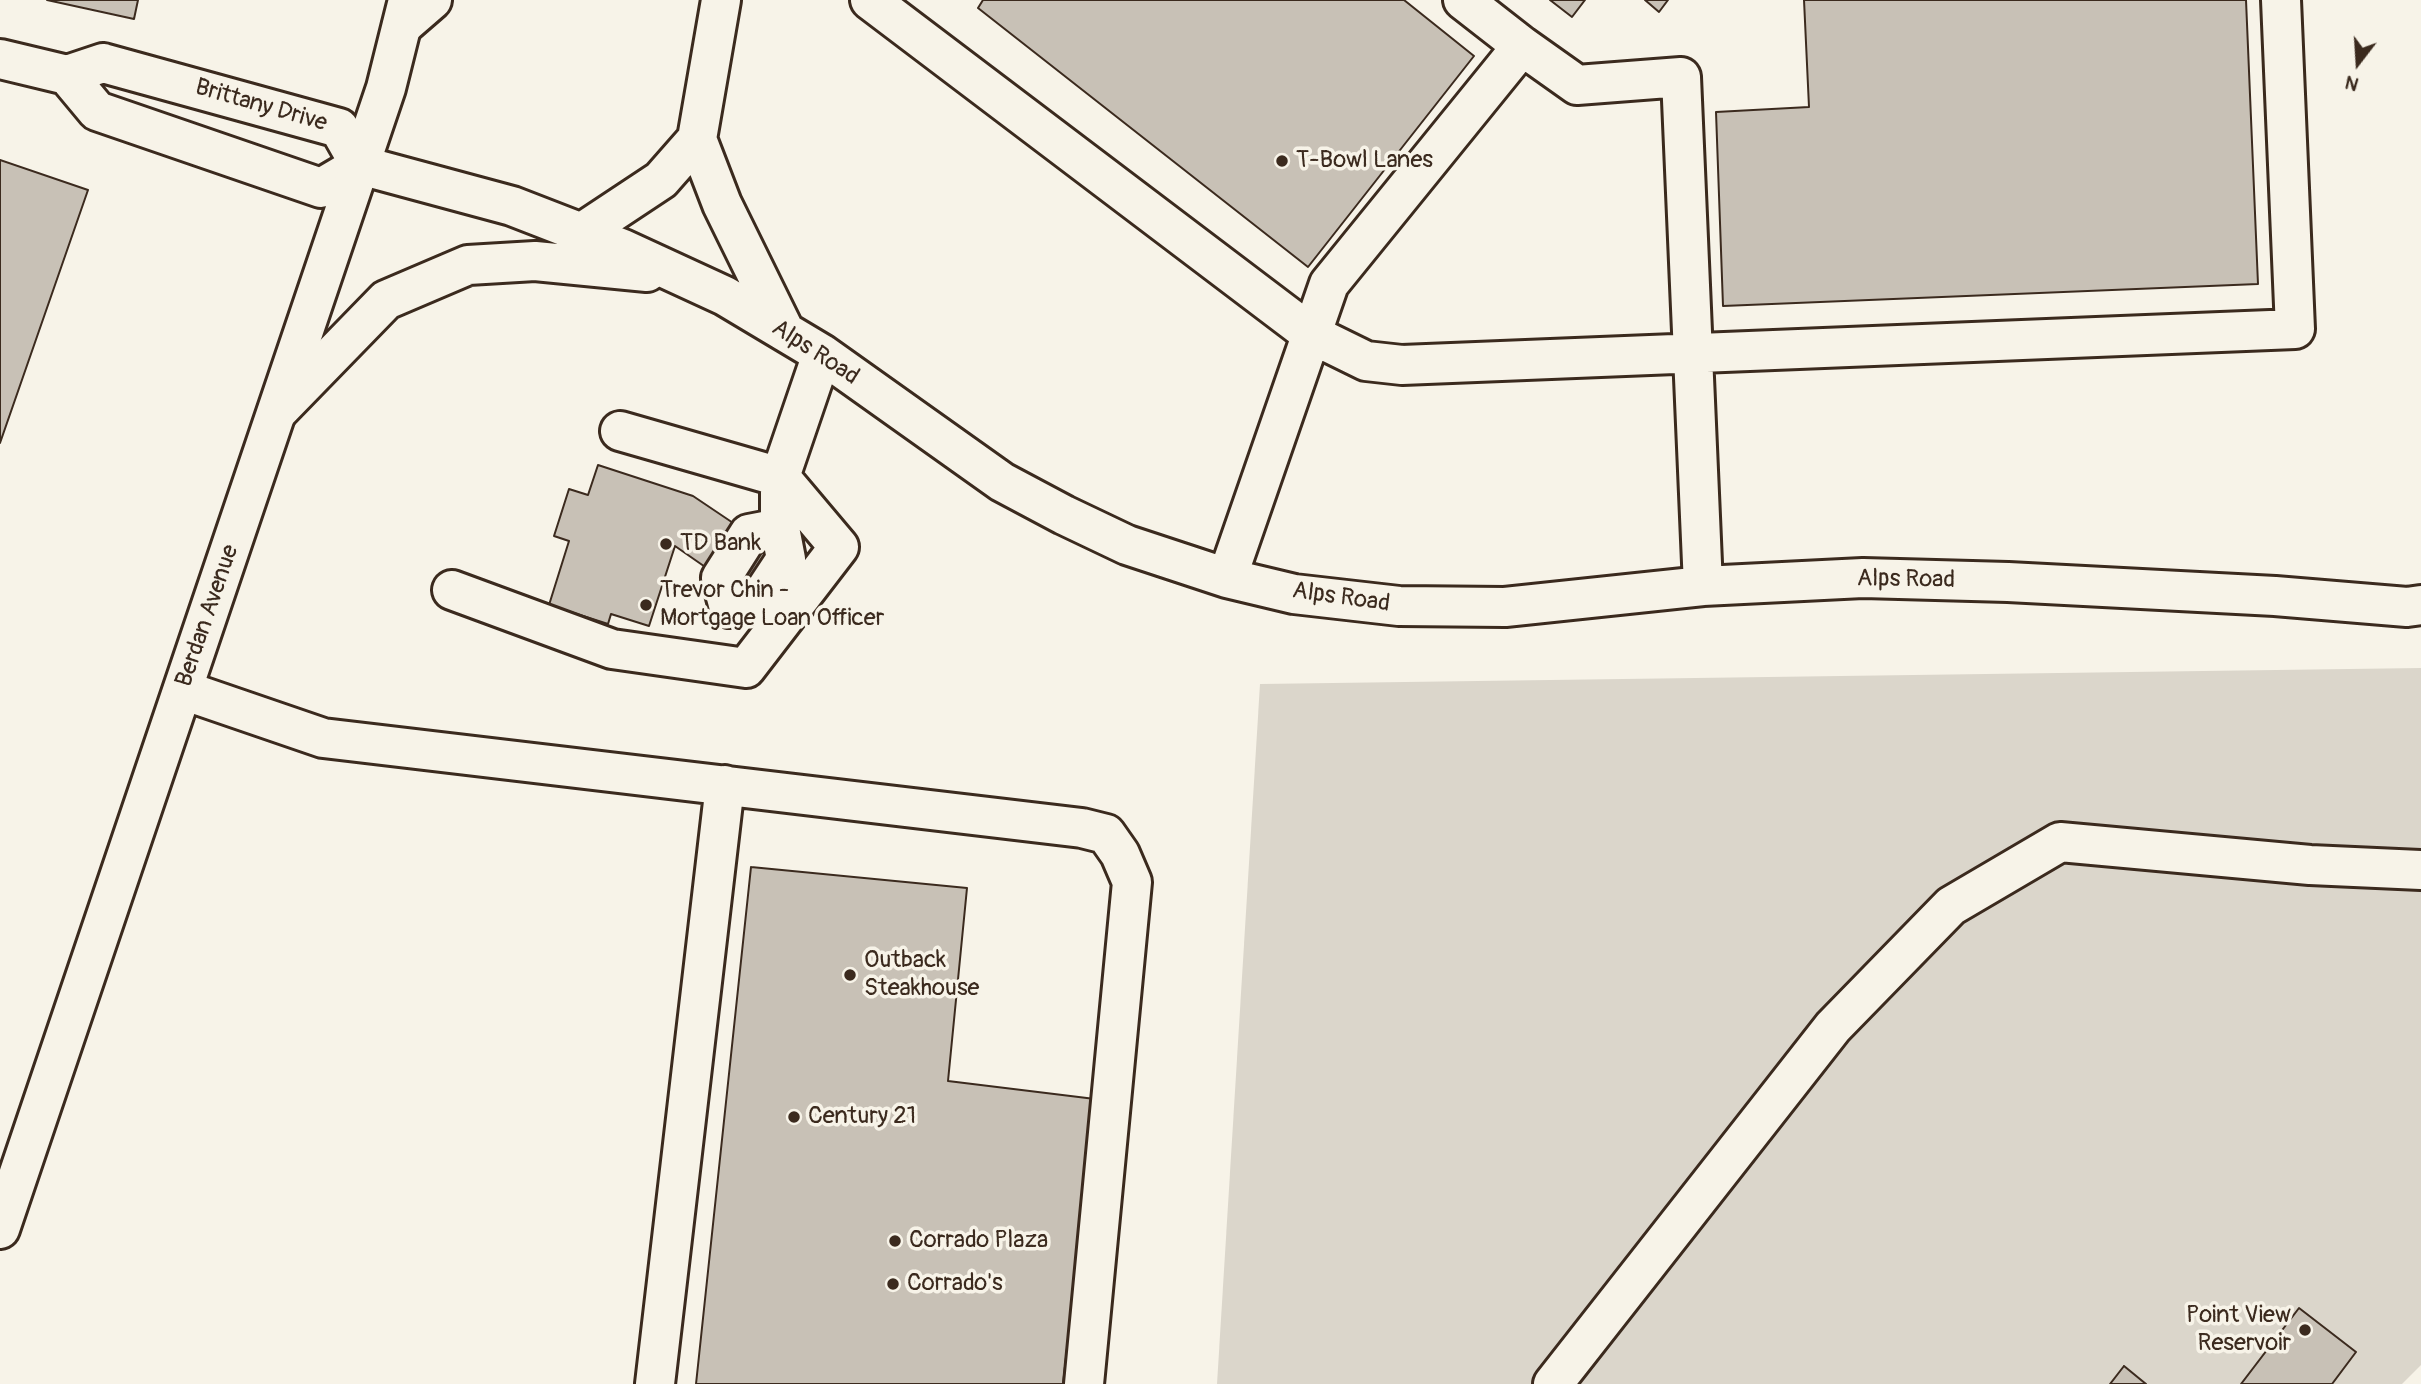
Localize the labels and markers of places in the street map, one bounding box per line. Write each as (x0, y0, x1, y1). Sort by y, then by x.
place label: T-Bowl Lanes (1296, 147, 1433, 175)
marker: T-Bowl Lanes (1274, 153, 1290, 169)
place label: TD Bank (680, 530, 761, 558)
marker: TD Bank (658, 536, 674, 552)
place label: Trevor Chin - Mortgage Loan Officer (660, 577, 884, 633)
marker: Trevor Chin - Mortgage Loan Officer (638, 597, 654, 613)
place label: Outback Steakhouse (864, 947, 979, 1003)
marker: Outback Steakhouse (842, 967, 858, 983)
place label: Century 21 (808, 1103, 916, 1131)
marker: Century 21 (786, 1109, 802, 1125)
place label: Corrado Plaza (909, 1227, 1048, 1255)
marker: Corrado Plaza (887, 1233, 903, 1249)
place label: Corrado's (907, 1270, 1003, 1298)
marker: Corrado's (885, 1276, 901, 1292)
place label: Point View Reservoir (2186, 1302, 2291, 1358)
marker: Point View Reservoir (2297, 1322, 2313, 1338)

